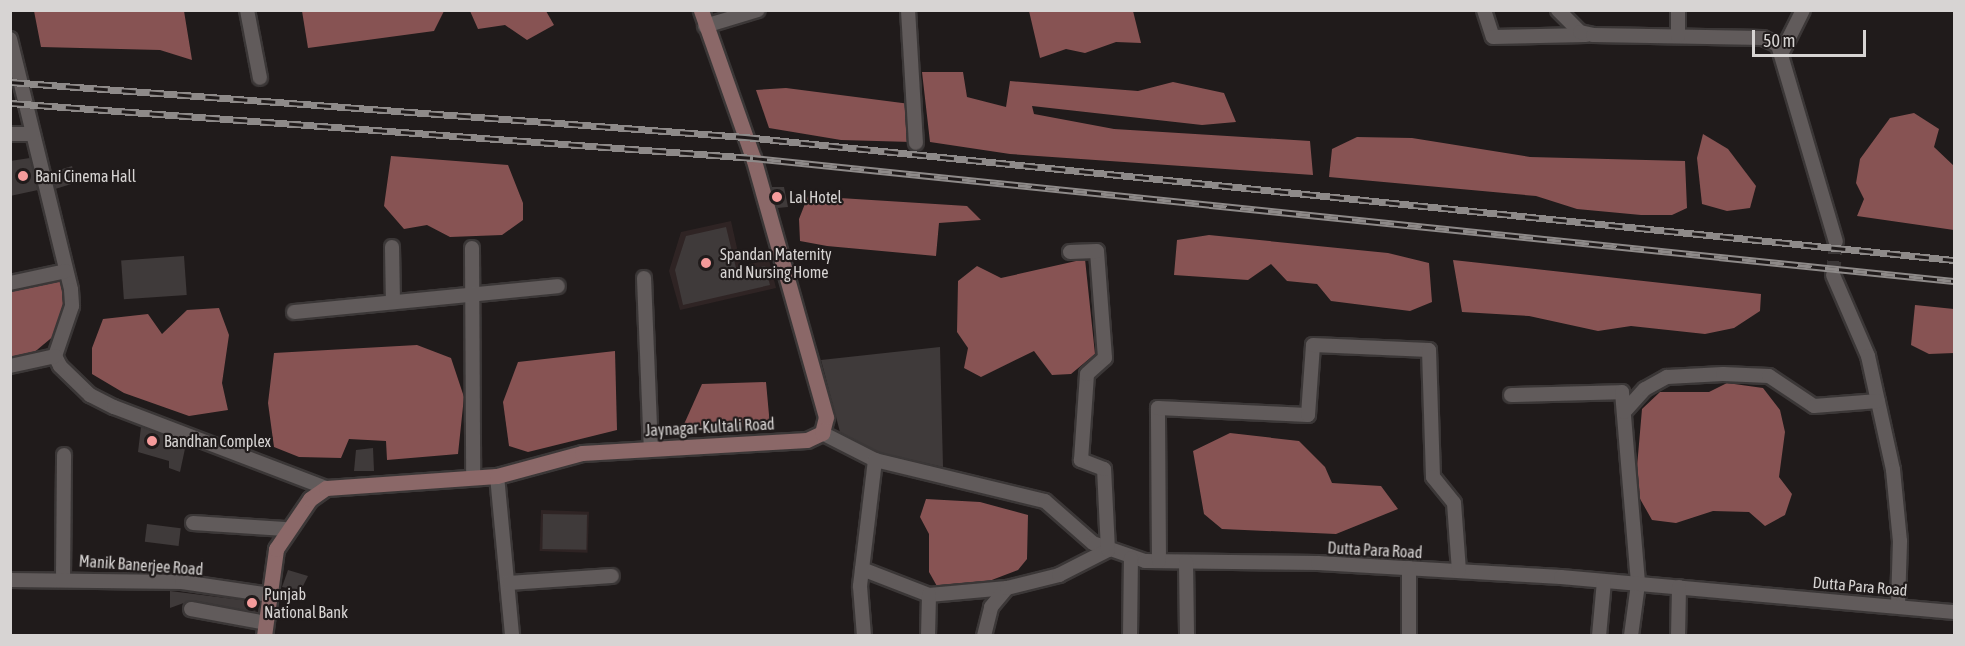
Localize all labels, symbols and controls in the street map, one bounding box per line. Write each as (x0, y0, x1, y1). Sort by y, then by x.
scale bar (1755, 18, 1869, 56)
text: 50 m (1763, 30, 1795, 51)
place label: Bani Cinema Hall (35, 166, 136, 186)
marker: Bani Cinema Hall (16, 169, 30, 183)
place label: Lal Hotel (789, 187, 842, 207)
marker: Lal Hotel (770, 190, 784, 204)
place label: Spandan Maternity and Nursing Home (720, 244, 832, 282)
marker: Spandan Maternity and Nursing Home (697, 254, 715, 272)
street label: Jaynagar-Kultali Road (645, 414, 775, 440)
place label: Bandhan Complex (164, 431, 271, 451)
marker: Bandhan Complex (145, 434, 159, 448)
street label: Dutta Para Road (1327, 538, 1423, 562)
street label: Manik Banerjee Road (78, 551, 204, 579)
street label: Dutta Para Road (1812, 572, 1908, 600)
place label: Punjab National Bank (264, 584, 348, 622)
marker: Punjab National Bank (245, 596, 259, 610)

